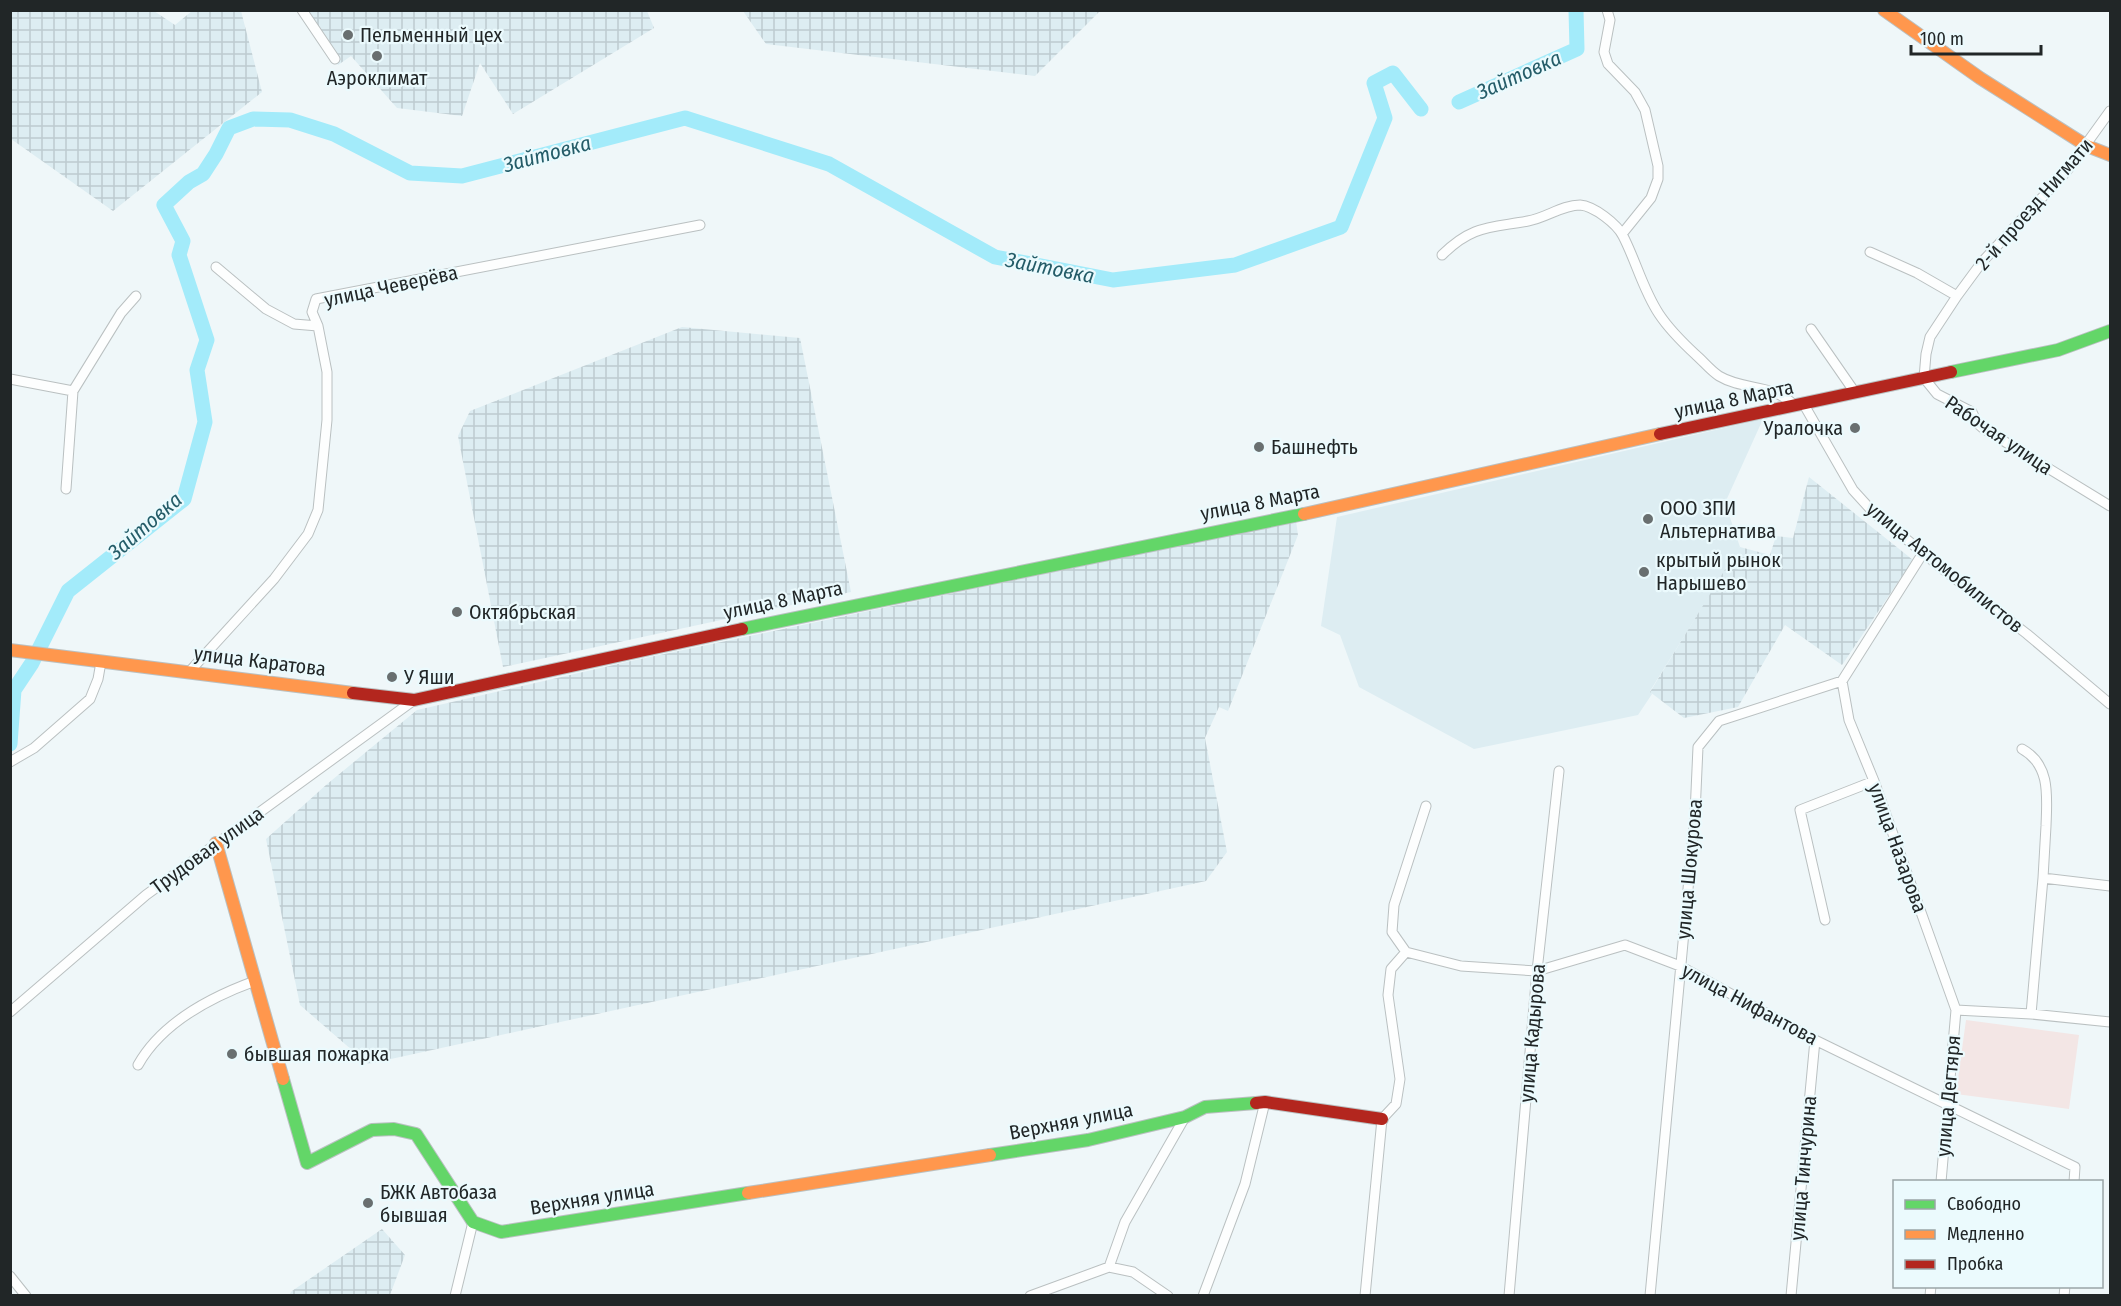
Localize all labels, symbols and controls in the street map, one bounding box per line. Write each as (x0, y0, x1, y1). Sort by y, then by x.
scale bar (1911, 18, 2042, 56)
place label: Пельменный цех (360, 23, 502, 47)
marker: Пельменный цех (341, 28, 355, 42)
text: 100 m (1920, 28, 1964, 50)
water label: Зайтовка (1472, 45, 1565, 106)
marker: Аэроклимат (370, 49, 384, 63)
place label: Аэроклимат (327, 66, 428, 90)
water label: Зайтовка (499, 130, 594, 178)
street label: 2-й проезд Нигмати (1970, 133, 2098, 275)
water label: Зайтовка (1002, 246, 1097, 289)
street label: улица Чеверёва (322, 260, 460, 312)
street label: улица 8 Марта (1672, 375, 1796, 423)
street label: Рабочая улица (1941, 390, 2057, 480)
place label: Уралочка (1762, 416, 1843, 440)
marker: Уралочка (1848, 421, 1862, 435)
place label: Башнефть (1271, 435, 1358, 459)
marker: Башнефть (1252, 440, 1266, 454)
street label: улица 8 Марта (1198, 479, 1322, 525)
water label: Зайтовка (102, 487, 187, 566)
place label: ООО ЗПИ Альтернатива (1660, 496, 1776, 543)
street label: улица Автомобилистов (1862, 496, 2028, 638)
marker: ООО ЗПИ Альтернатива (1641, 512, 1655, 526)
place label: крытый рынок Нарышево (1656, 548, 1781, 595)
marker: крытый рынок Нарышево (1637, 565, 1651, 579)
street label: улица 8 Марта (721, 576, 845, 624)
place label: Октябрьская (469, 600, 576, 624)
marker: Октябрьская (450, 605, 464, 619)
street label: улица Каратова (193, 641, 327, 681)
place label: У Яши (403, 665, 454, 689)
marker: У Яши (385, 670, 399, 684)
street label: улица Назарова (1863, 780, 1933, 916)
street label: улица Шокурова (1671, 798, 1707, 940)
street label: Трудовая улица (146, 801, 268, 899)
street label: улица Нифантова (1678, 958, 1822, 1050)
street label: улица Кадырова (1514, 963, 1550, 1103)
street label: улица Дегтяря (1931, 1034, 1965, 1158)
place label: бывшая пожарка (244, 1042, 389, 1066)
marker: бывшая пожарка (225, 1047, 239, 1061)
street label: улица Тинчурина (1785, 1094, 1821, 1242)
street label: Верхняя улица (1007, 1097, 1135, 1145)
street label: Верхняя улица (528, 1176, 656, 1220)
place label: БЖК Автобаза бывшая (380, 1180, 497, 1227)
legend (1893, 1180, 2103, 1288)
text: Свободно (1947, 1193, 2021, 1215)
marker: БЖК Автобаза бывшая (361, 1196, 375, 1210)
text: Медленно (1947, 1223, 2025, 1245)
text: Пробка (1947, 1253, 2003, 1275)

